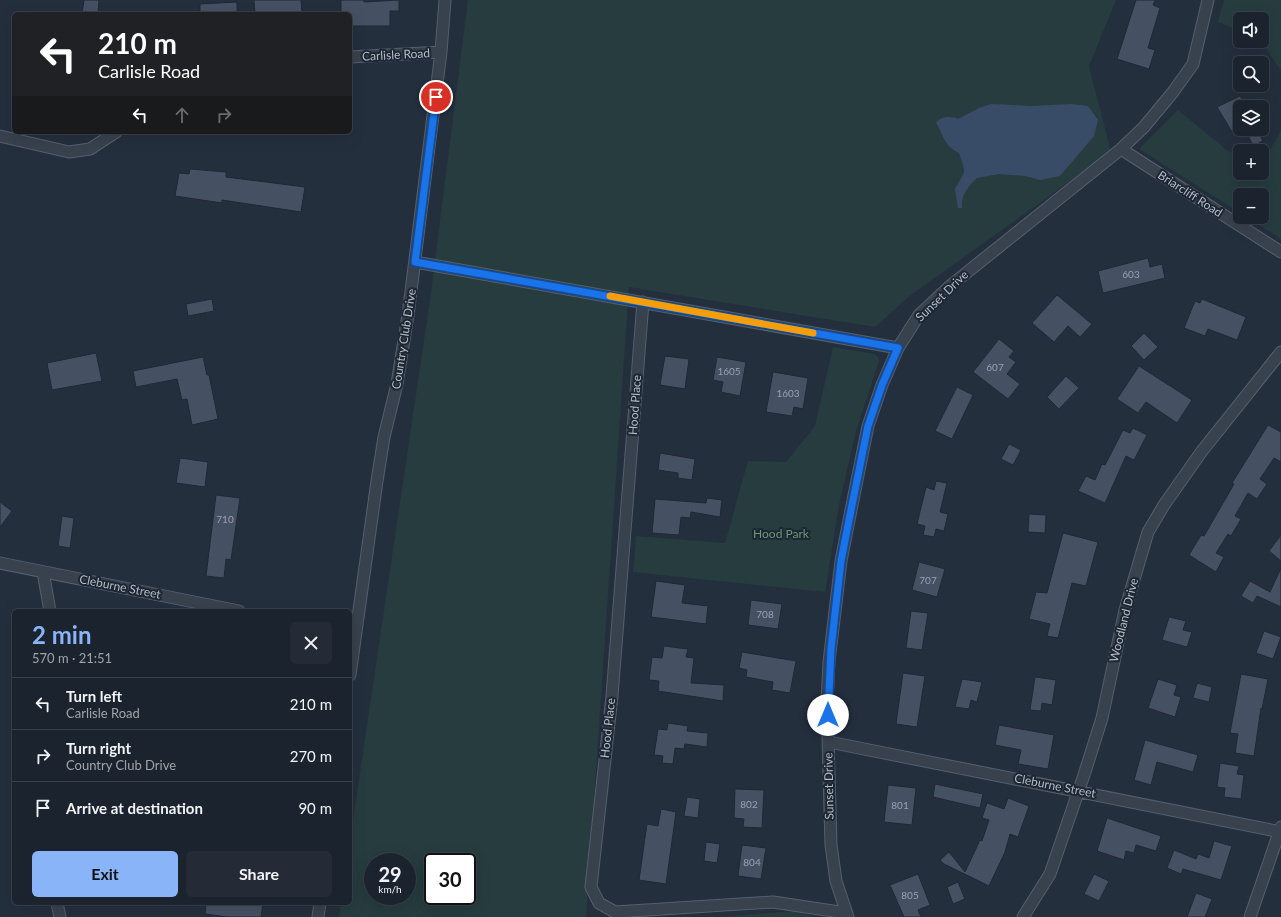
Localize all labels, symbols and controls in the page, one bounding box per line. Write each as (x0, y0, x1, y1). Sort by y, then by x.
map controls (1233, 12, 1269, 224)
button: sound (1233, 12, 1269, 48)
text: 210 m (98, 26, 177, 60)
icon: left (32, 28, 84, 80)
street label: Carlisle Road (362, 45, 430, 64)
button: search (1233, 56, 1269, 92)
text: Carlisle Road (98, 60, 200, 82)
pin (419, 80, 453, 114)
icon: arrive (425, 86, 447, 108)
button: layers (1233, 100, 1269, 136)
icon: left (129, 104, 151, 126)
icon: ahead (171, 104, 193, 126)
icon: right (213, 104, 235, 126)
button: + (1233, 144, 1269, 180)
street label: Briarcliff Road (1155, 167, 1225, 220)
button: − (1233, 188, 1269, 224)
street label: Sunset Drive (912, 267, 971, 324)
house number: 603 (1122, 268, 1140, 280)
street label: Country Club Drive (388, 288, 419, 390)
house number: 607 (986, 361, 1004, 373)
house number: 1605 (717, 365, 741, 377)
street label: Hood Place (625, 374, 644, 436)
house number: 1603 (776, 387, 800, 399)
house number: 710 (216, 513, 234, 525)
park label: Hood Park (753, 526, 810, 541)
street label: Cleburne Street (78, 571, 163, 602)
house number: 707 (919, 574, 937, 586)
street label: Woodland Drive (1106, 576, 1141, 663)
house number: 708 (756, 608, 774, 620)
text: 2 min (32, 620, 92, 649)
button: close (290, 622, 332, 664)
text: 570 m · 21:51 (32, 650, 112, 666)
text: Turn left (66, 687, 122, 705)
icon: left (32, 693, 54, 715)
position arrow (807, 694, 849, 736)
text: 210 m (290, 695, 332, 713)
street label: Hood Place (597, 697, 618, 759)
text: Carlisle Road (66, 705, 140, 721)
text: Turn right (66, 739, 131, 757)
icon: right (32, 745, 54, 767)
text: 270 m (290, 747, 332, 765)
street label: Sunset Drive (820, 752, 837, 820)
text: Country Club Drive (66, 757, 176, 773)
street label: Cleburne Street (1013, 770, 1098, 801)
icon: arrive (32, 797, 54, 819)
house number: 802 (740, 798, 758, 810)
text: Arrive at destination (66, 799, 203, 817)
text: 90 m (298, 799, 332, 817)
house number: 801 (891, 799, 909, 811)
button: Exit (32, 851, 178, 897)
button: Share (186, 851, 332, 897)
speed limit sign: 30 (424, 853, 476, 905)
house number: 804 (743, 856, 761, 868)
text: 29 (378, 862, 402, 886)
text: km/h (378, 883, 402, 895)
house number: 805 (901, 889, 919, 901)

